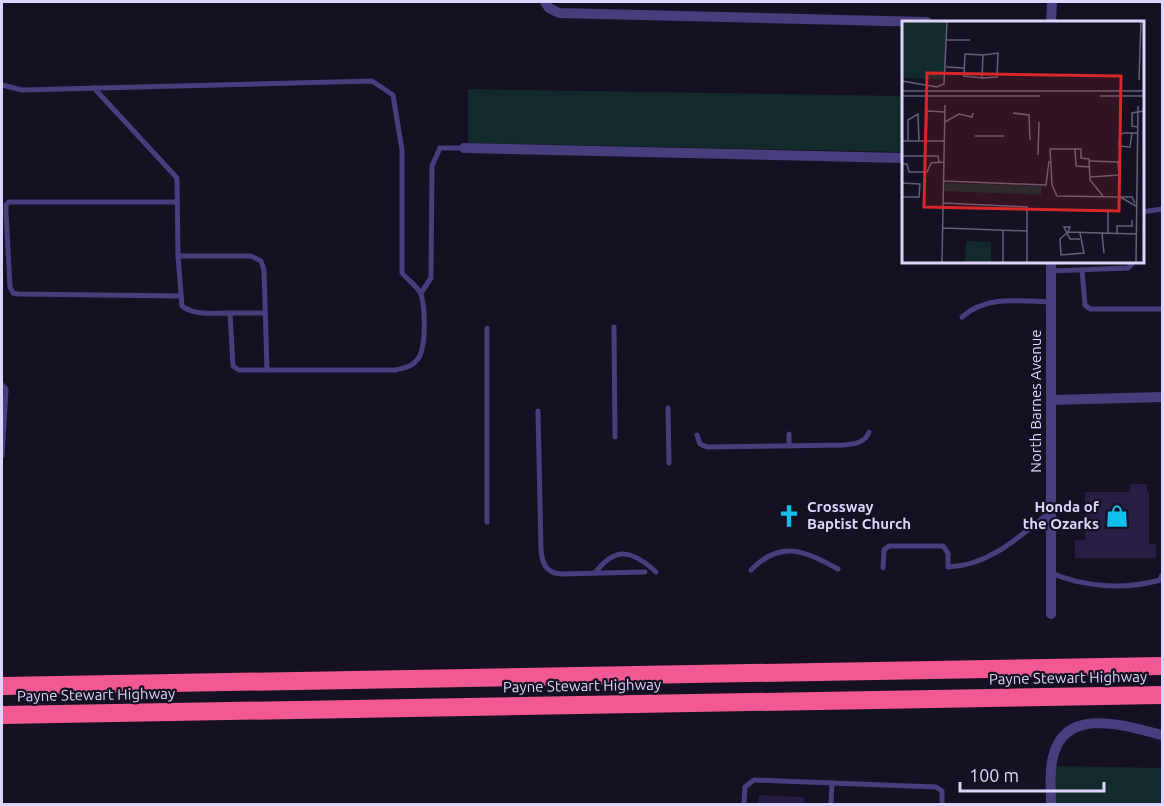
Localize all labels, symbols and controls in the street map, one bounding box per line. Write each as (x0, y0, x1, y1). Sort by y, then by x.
inset map (902, 21, 1143, 262)
street label: North Barnes Avenue (1027, 329, 1044, 473)
place label: Crossway Baptist Church (807, 498, 911, 532)
place label: Honda of the Ozarks (1023, 498, 1100, 532)
church icon: Crossway Baptist Church (776, 503, 802, 529)
shop icon: Honda of the Ozarks (1104, 503, 1130, 529)
street label: Payne Stewart Highway (989, 668, 1147, 687)
street label: Payne Stewart Highway (503, 676, 661, 695)
street label: Payne Stewart Highway (17, 685, 175, 704)
scale bar (960, 755, 1104, 793)
text: 100 m (969, 765, 1019, 785)

